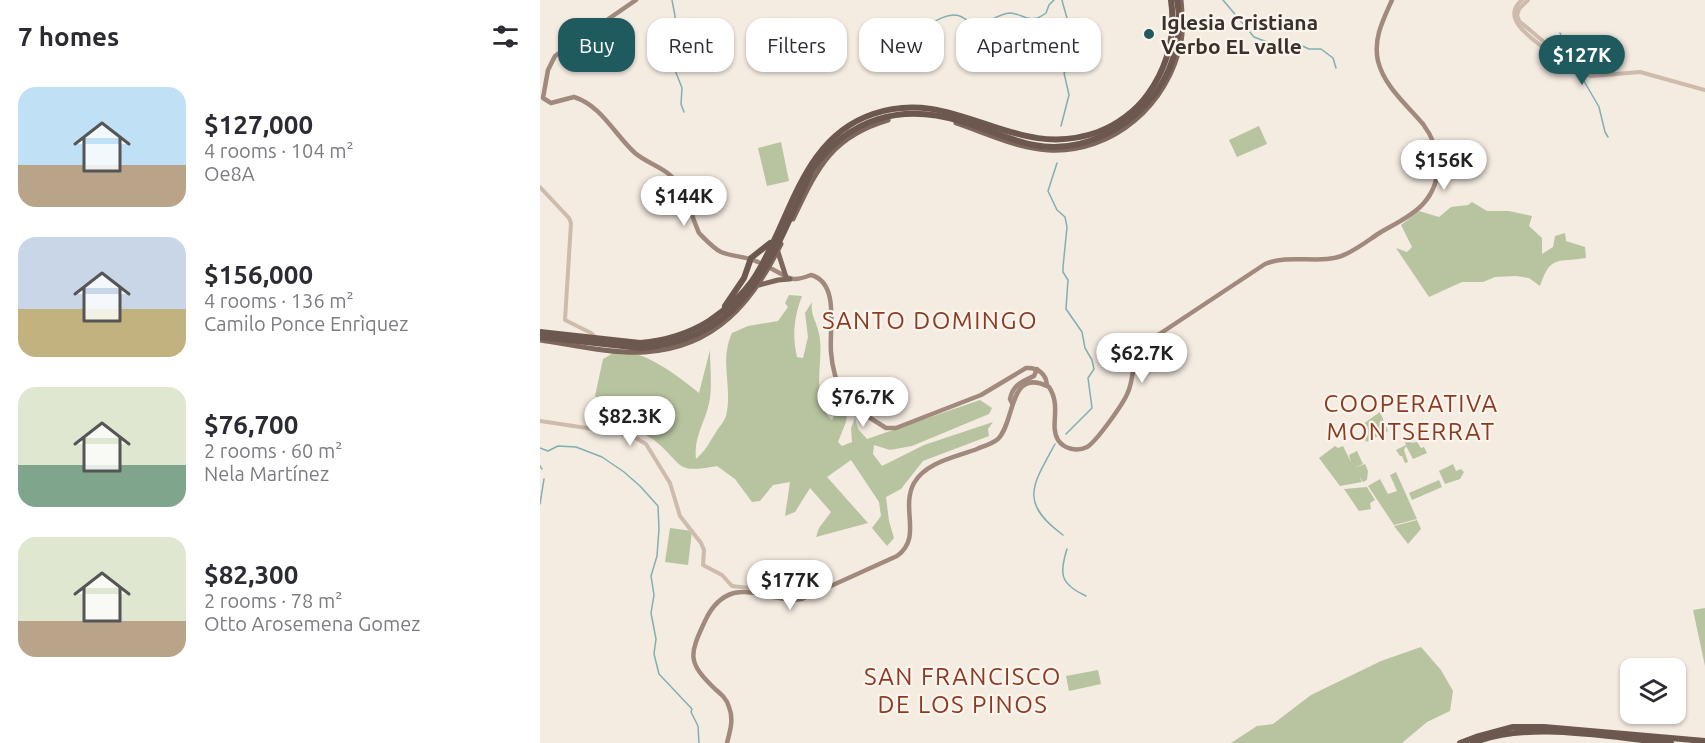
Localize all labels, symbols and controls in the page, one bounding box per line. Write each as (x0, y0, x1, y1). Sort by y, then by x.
place label: Iglesia Cristiana Verbo EL valle (1161, 10, 1318, 58)
chip: Buy (558, 18, 635, 72)
chip: Rent (647, 18, 734, 72)
chip: Filters (746, 18, 847, 72)
chip: New (859, 18, 944, 72)
chip: Apartment (956, 18, 1101, 72)
icon: filters (489, 20, 522, 53)
text: 7 homes (18, 22, 119, 51)
marker: Iglesia Cristiana Verbo EL valle (1142, 27, 1156, 41)
pin: $127K (1540, 35, 1624, 86)
text: $127K (1553, 43, 1611, 66)
text: $127,000 (204, 110, 313, 139)
icon: home (66, 111, 138, 183)
text: 4 rooms · 104 m² (204, 139, 354, 162)
pin: $156K (1402, 140, 1486, 191)
text: $156K (1415, 148, 1473, 171)
text: Oe8A (204, 162, 255, 185)
pin: $144K (642, 176, 726, 227)
text: $144K (655, 184, 713, 207)
text: $156,000 (204, 260, 313, 289)
icon: home (66, 261, 138, 333)
text: 4 rooms · 136 m² (204, 289, 354, 312)
district label: SANTO DOMINGO (822, 307, 1038, 334)
text: Camilo Ponce Enrìquez (204, 312, 408, 335)
pin: $62.7K (1093, 333, 1191, 384)
text: $62.7K (1110, 341, 1174, 364)
pin: $76.7K (814, 377, 912, 428)
text: $76.7K (831, 385, 895, 408)
district label: COOPERATIVA MONTSERRAT (1323, 390, 1499, 445)
pin: $82.3K (581, 396, 679, 447)
text: $82.3K (598, 404, 662, 427)
text: $76,700 (204, 410, 298, 439)
icon: home (66, 411, 138, 483)
text: 2 rooms · 60 m² (204, 439, 342, 462)
text: Nela Martínez (204, 462, 329, 485)
text: $82,300 (204, 560, 298, 589)
pin: $177K (748, 560, 832, 611)
icon: home (66, 561, 138, 633)
text: $177K (761, 568, 819, 591)
text: 2 rooms · 78 m² (204, 589, 342, 612)
text: Otto Arosemena Gomez (204, 612, 421, 635)
map controls (1620, 658, 1686, 724)
button: layers (1620, 658, 1686, 724)
district label: SAN FRANCISCO DE LOS PINOS (864, 663, 1062, 718)

